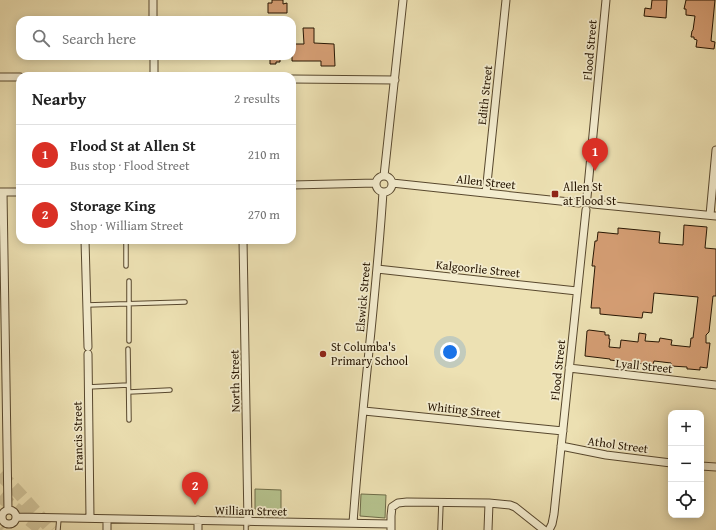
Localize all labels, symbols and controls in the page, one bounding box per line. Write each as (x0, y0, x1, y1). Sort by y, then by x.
search box (16, 16, 296, 60)
street label: Flood Street (578, 18, 601, 81)
icon: search (30, 27, 52, 49)
text: Search here (62, 28, 136, 49)
street label: Edith Street (473, 64, 496, 126)
text: Nearby (32, 86, 86, 111)
text: 2 results (234, 89, 280, 108)
text: Flood St at Allen St (70, 135, 196, 156)
pin: 1 (582, 138, 608, 171)
text: 1 (42, 145, 48, 164)
text: 210 m (248, 145, 280, 164)
text: Bus stop · Flood Street (70, 156, 190, 175)
street label: Allen Street (456, 170, 517, 193)
place label: Allen St at Flood St (563, 178, 617, 209)
marker: Allen St at Flood St (550, 189, 560, 199)
text: Storage King (70, 195, 155, 216)
text: 2 (42, 205, 48, 224)
text: 270 m (248, 205, 280, 224)
text: Shop · William Street (70, 216, 183, 235)
street label: Kalgoorlie Street (435, 256, 522, 281)
street label: Elswick Street (351, 260, 374, 333)
place label: St Columba's Primary School (331, 338, 409, 369)
street label: Flood Street (546, 338, 569, 401)
your location (440, 342, 460, 362)
street label: North Street (225, 349, 244, 413)
marker: St Columba's Primary School (318, 349, 328, 359)
street label: Lyall Street (615, 354, 674, 377)
street label: Whiting Street (427, 397, 502, 422)
street label: Francis Street (68, 400, 87, 471)
map controls (668, 410, 704, 518)
button: + (668, 410, 704, 446)
street label: Athol Street (587, 432, 650, 457)
button: − (668, 446, 704, 482)
pin: 2 (182, 472, 208, 505)
button: locate (668, 482, 704, 518)
street label: William Street (215, 501, 288, 520)

